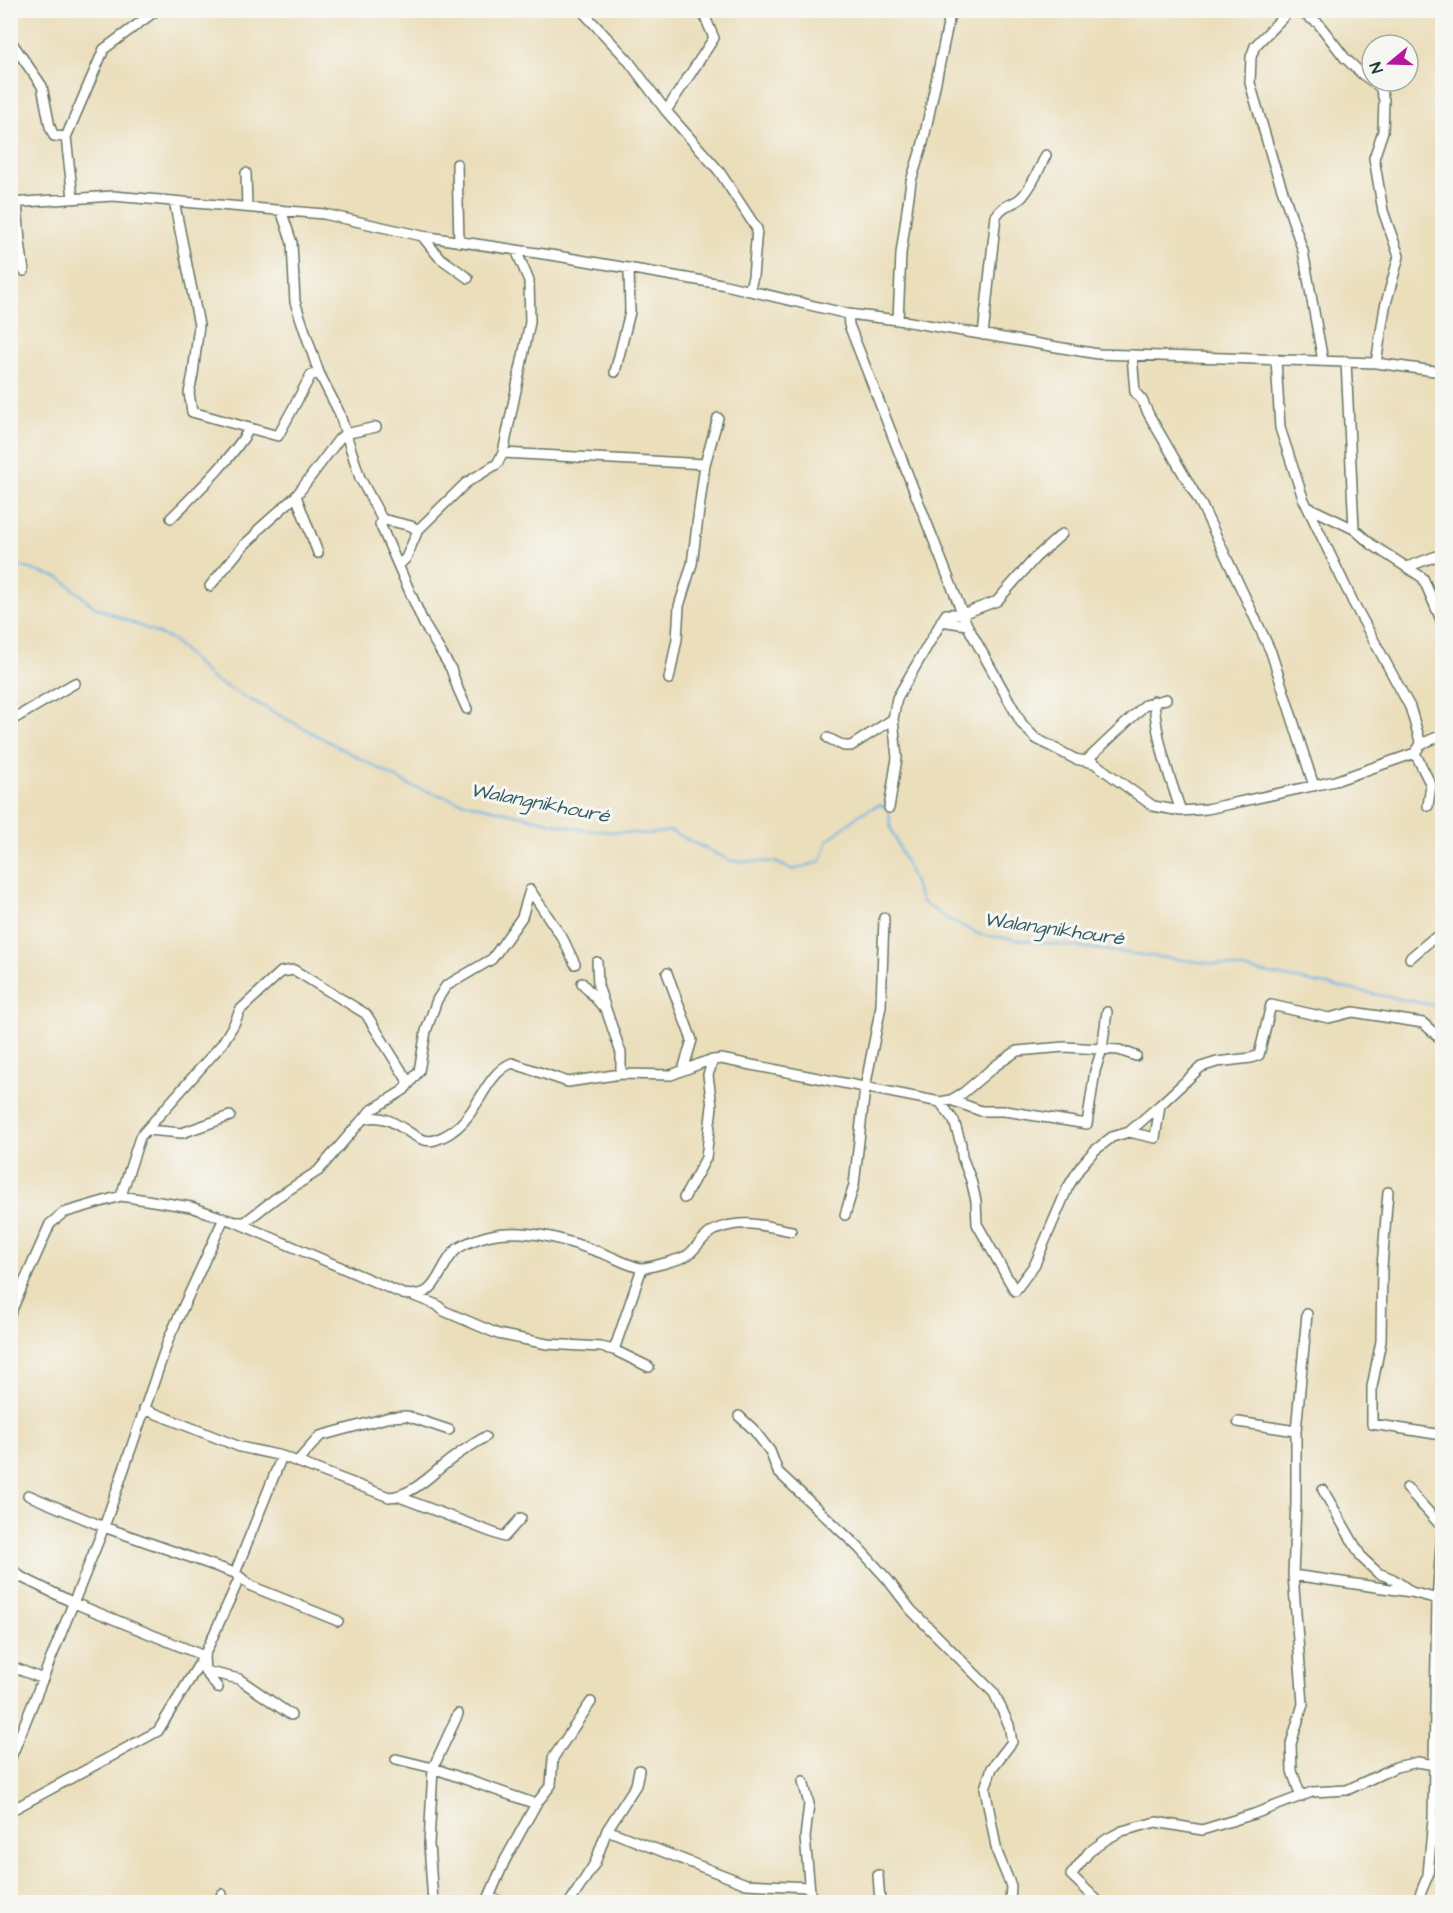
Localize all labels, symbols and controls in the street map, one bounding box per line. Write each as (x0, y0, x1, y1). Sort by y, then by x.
north arrow (1360, 33, 1420, 93)
text: N (1365, 59, 1389, 76)
water label: Walangnikhouré (468, 776, 613, 831)
water label: Walangnikhouré (982, 905, 1127, 954)

